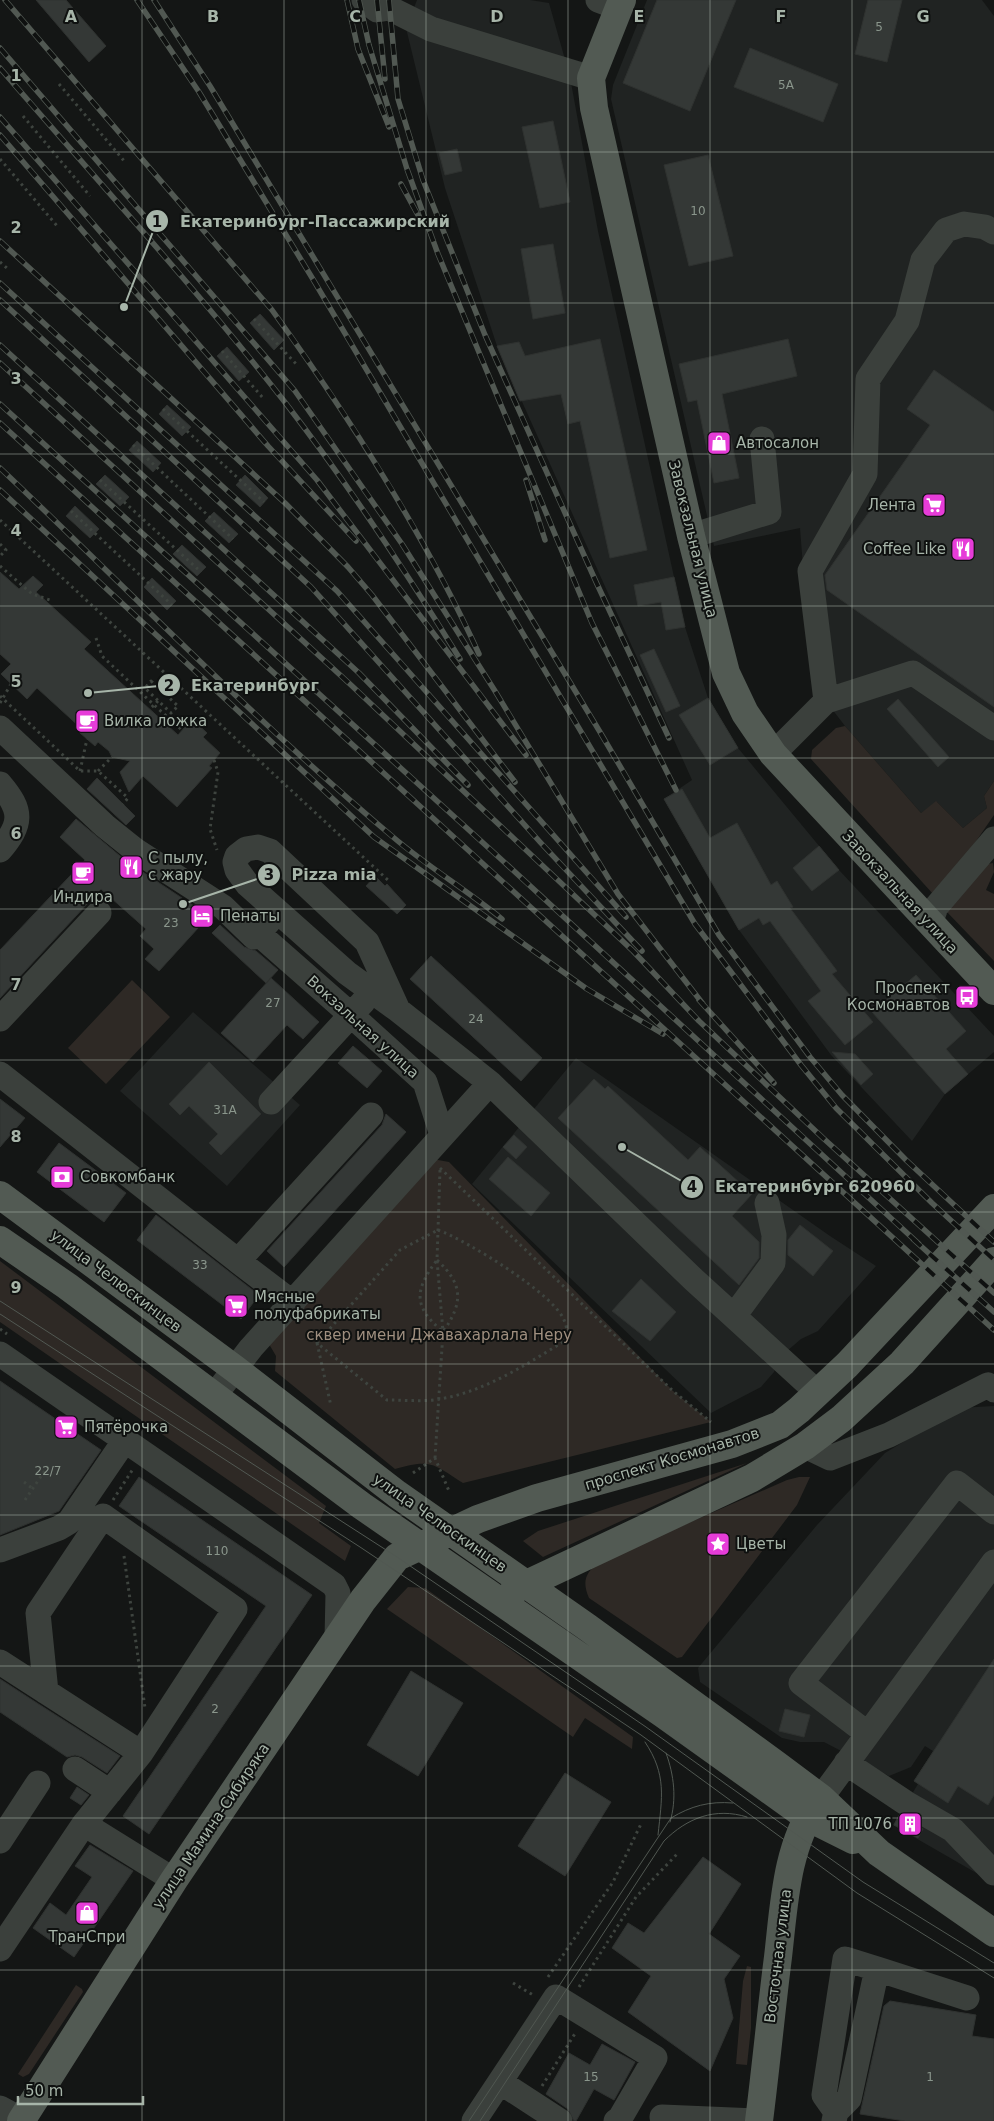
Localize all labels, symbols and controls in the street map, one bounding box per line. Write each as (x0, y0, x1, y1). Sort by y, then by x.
text: A (65, 7, 78, 26)
text: B (207, 7, 219, 26)
text: C (349, 7, 361, 26)
text: D (490, 7, 504, 26)
text: E (634, 7, 644, 26)
text: F (776, 7, 786, 26)
text: G (916, 7, 930, 26)
house number: 5 (875, 20, 883, 34)
text: 1 (10, 66, 22, 85)
house number: 5А (778, 78, 795, 92)
house number: 10 (690, 204, 706, 218)
callout: Екатеринбург-Пассажирский (145, 206, 460, 237)
text: Екатеринбург-Пассажирский (180, 212, 450, 231)
text: 1 (152, 213, 162, 231)
text: 2 (10, 218, 22, 237)
text: 3 (10, 369, 22, 388)
shop icon: Автосалон (706, 430, 732, 456)
place label: Автосалон (736, 434, 819, 452)
street label: Завокзальная улица (665, 458, 721, 620)
supermarket icon: Лента (921, 492, 947, 518)
place label: Лента (868, 496, 916, 514)
text: 4 (10, 521, 22, 540)
restaurant icon: Coffee Like (950, 536, 976, 562)
place label: Coffee Like (863, 540, 946, 558)
callout: Екатеринбург (156, 670, 329, 701)
text: 5 (10, 672, 22, 691)
text: Екатеринбург (191, 676, 319, 695)
text: 2 (164, 677, 174, 695)
cafe icon: Вилка ложка (74, 708, 100, 734)
place label: Вилка ложка (104, 712, 207, 730)
text: 6 (10, 824, 22, 843)
street label: Завокзальная улица (838, 827, 962, 957)
place label: С пылу, с жару (148, 849, 208, 884)
restaurant icon: С пылу, с жару (118, 854, 144, 880)
callout: Pizza mia (256, 859, 387, 890)
cafe icon: Индира (70, 860, 96, 886)
text: Pizza mia (291, 865, 377, 884)
text: 3 (264, 866, 274, 884)
place label: Индира (53, 888, 113, 906)
hotel icon: Пенаты (189, 903, 215, 929)
place label: Пенаты (220, 907, 280, 925)
house number: 23 (163, 916, 179, 930)
street label: Вокзальная улица (303, 972, 423, 1082)
text: 7 (10, 975, 22, 994)
place label: Проспект Космонавтов (847, 979, 950, 1014)
bus stop icon: Проспект Космонавтов (954, 984, 980, 1010)
house number: 27 (265, 996, 281, 1010)
house number: 24 (468, 1012, 484, 1026)
house number: 31А (213, 1103, 238, 1117)
text: 8 (10, 1127, 22, 1146)
bank icon: Совкомбанк (49, 1164, 75, 1190)
place label: Совкомбанк (80, 1168, 175, 1186)
callout: Екатеринбург 620960 (679, 1171, 925, 1202)
text: Екатеринбург 620960 (715, 1177, 915, 1196)
text: 4 (687, 1178, 697, 1196)
street label: улица Челюскинцев (47, 1226, 185, 1336)
house number: 33 (192, 1258, 208, 1272)
text: 9 (10, 1278, 22, 1297)
place label: Мясные полуфабрикаты (254, 1288, 381, 1323)
supermarket icon: Мясные полуфабрикаты (223, 1293, 249, 1319)
park label: сквер имени Джавахарлала Неру (306, 1326, 572, 1344)
supermarket icon: Пятёрочка (53, 1414, 79, 1440)
place label: Пятёрочка (84, 1418, 168, 1436)
street label: проспект Космонавтов (583, 1424, 761, 1494)
house number: 22/7 (35, 1464, 61, 1478)
street label: улица Челюскинцев (370, 1470, 510, 1576)
place icon: Цветы (705, 1531, 731, 1557)
place label: Цветы (736, 1535, 786, 1553)
house number: 110 (206, 1544, 228, 1558)
house number: 2 (211, 1702, 219, 1716)
street label: улица Мамина-Сибиряка (149, 1740, 273, 1912)
building icon: ТП 1076 (897, 1811, 923, 1837)
place label: ТП 1076 (828, 1815, 892, 1833)
street label: Восточная улица (761, 1888, 795, 2024)
shop icon: ТранСпри (74, 1900, 100, 1926)
place label: ТранСпри (47, 1928, 126, 1946)
house number: 15 (583, 2070, 599, 2084)
house number: 1 (926, 2070, 934, 2084)
scale bar (18, 2074, 142, 2106)
text: 50 m (25, 2082, 63, 2100)

